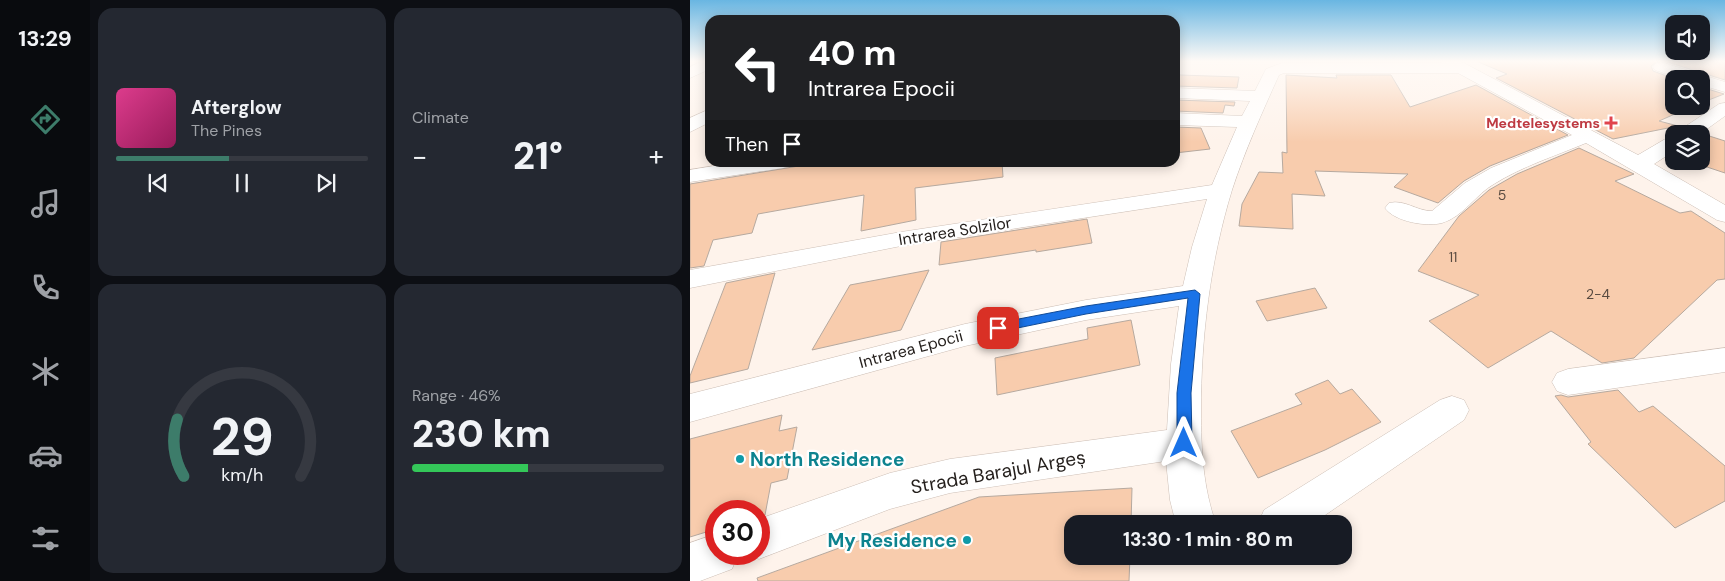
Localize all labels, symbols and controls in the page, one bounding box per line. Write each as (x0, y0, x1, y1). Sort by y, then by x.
map controls (1665, 15, 1710, 170)
button: sound (1665, 15, 1710, 60)
text: 13:29 (18, 24, 72, 53)
text: 40 m (808, 30, 897, 76)
icon: left (725, 35, 790, 100)
button: search (1665, 70, 1710, 115)
text: Intrarea Epocii (808, 74, 955, 103)
text: Afterglow (191, 95, 282, 120)
icon: directions (28, 102, 63, 137)
text: Climate (412, 107, 469, 128)
place label: Medtelesystems (1486, 114, 1600, 132)
marker: Medtelesystems (1604, 116, 1618, 130)
text: The Pines (191, 120, 262, 141)
button: layers (1665, 125, 1710, 170)
icon: arrive (778, 130, 806, 158)
text: 21° (513, 131, 563, 181)
text: Then (725, 132, 768, 157)
text: − (412, 138, 427, 175)
text: + (649, 138, 664, 175)
icon: previous (144, 169, 172, 197)
icon: pause (228, 169, 256, 197)
icon: next (312, 169, 340, 197)
icon: music (28, 186, 63, 221)
house number: 5 (1498, 186, 1506, 204)
street label: Intrarea Solzilor (897, 212, 1013, 250)
house number: 11 (1449, 248, 1457, 266)
icon: phone (28, 270, 63, 305)
house number: 2-4 (1586, 285, 1611, 303)
pin (977, 307, 1019, 349)
icon: arrive (984, 314, 1012, 342)
street label: Intrarea Epocii (857, 325, 965, 373)
icon: climate (28, 354, 63, 389)
text: Range · 46% (412, 385, 501, 406)
text: 29 (211, 403, 273, 471)
text: 230 km (412, 409, 551, 459)
position arrow (1157, 416, 1209, 468)
icon: car (28, 438, 63, 473)
street label: Strada Barajul Argeș (909, 444, 1087, 500)
place label: North Residence (750, 447, 904, 472)
marker: North Residence (734, 453, 746, 465)
text: km/h (221, 463, 263, 487)
speed limit sign: 30 (705, 500, 770, 565)
icon: filters (28, 521, 63, 556)
text: 13:30 · 1 min · 80 m (1123, 527, 1293, 552)
place label: My Residence (827, 528, 957, 553)
marker: My Residence (961, 534, 973, 546)

